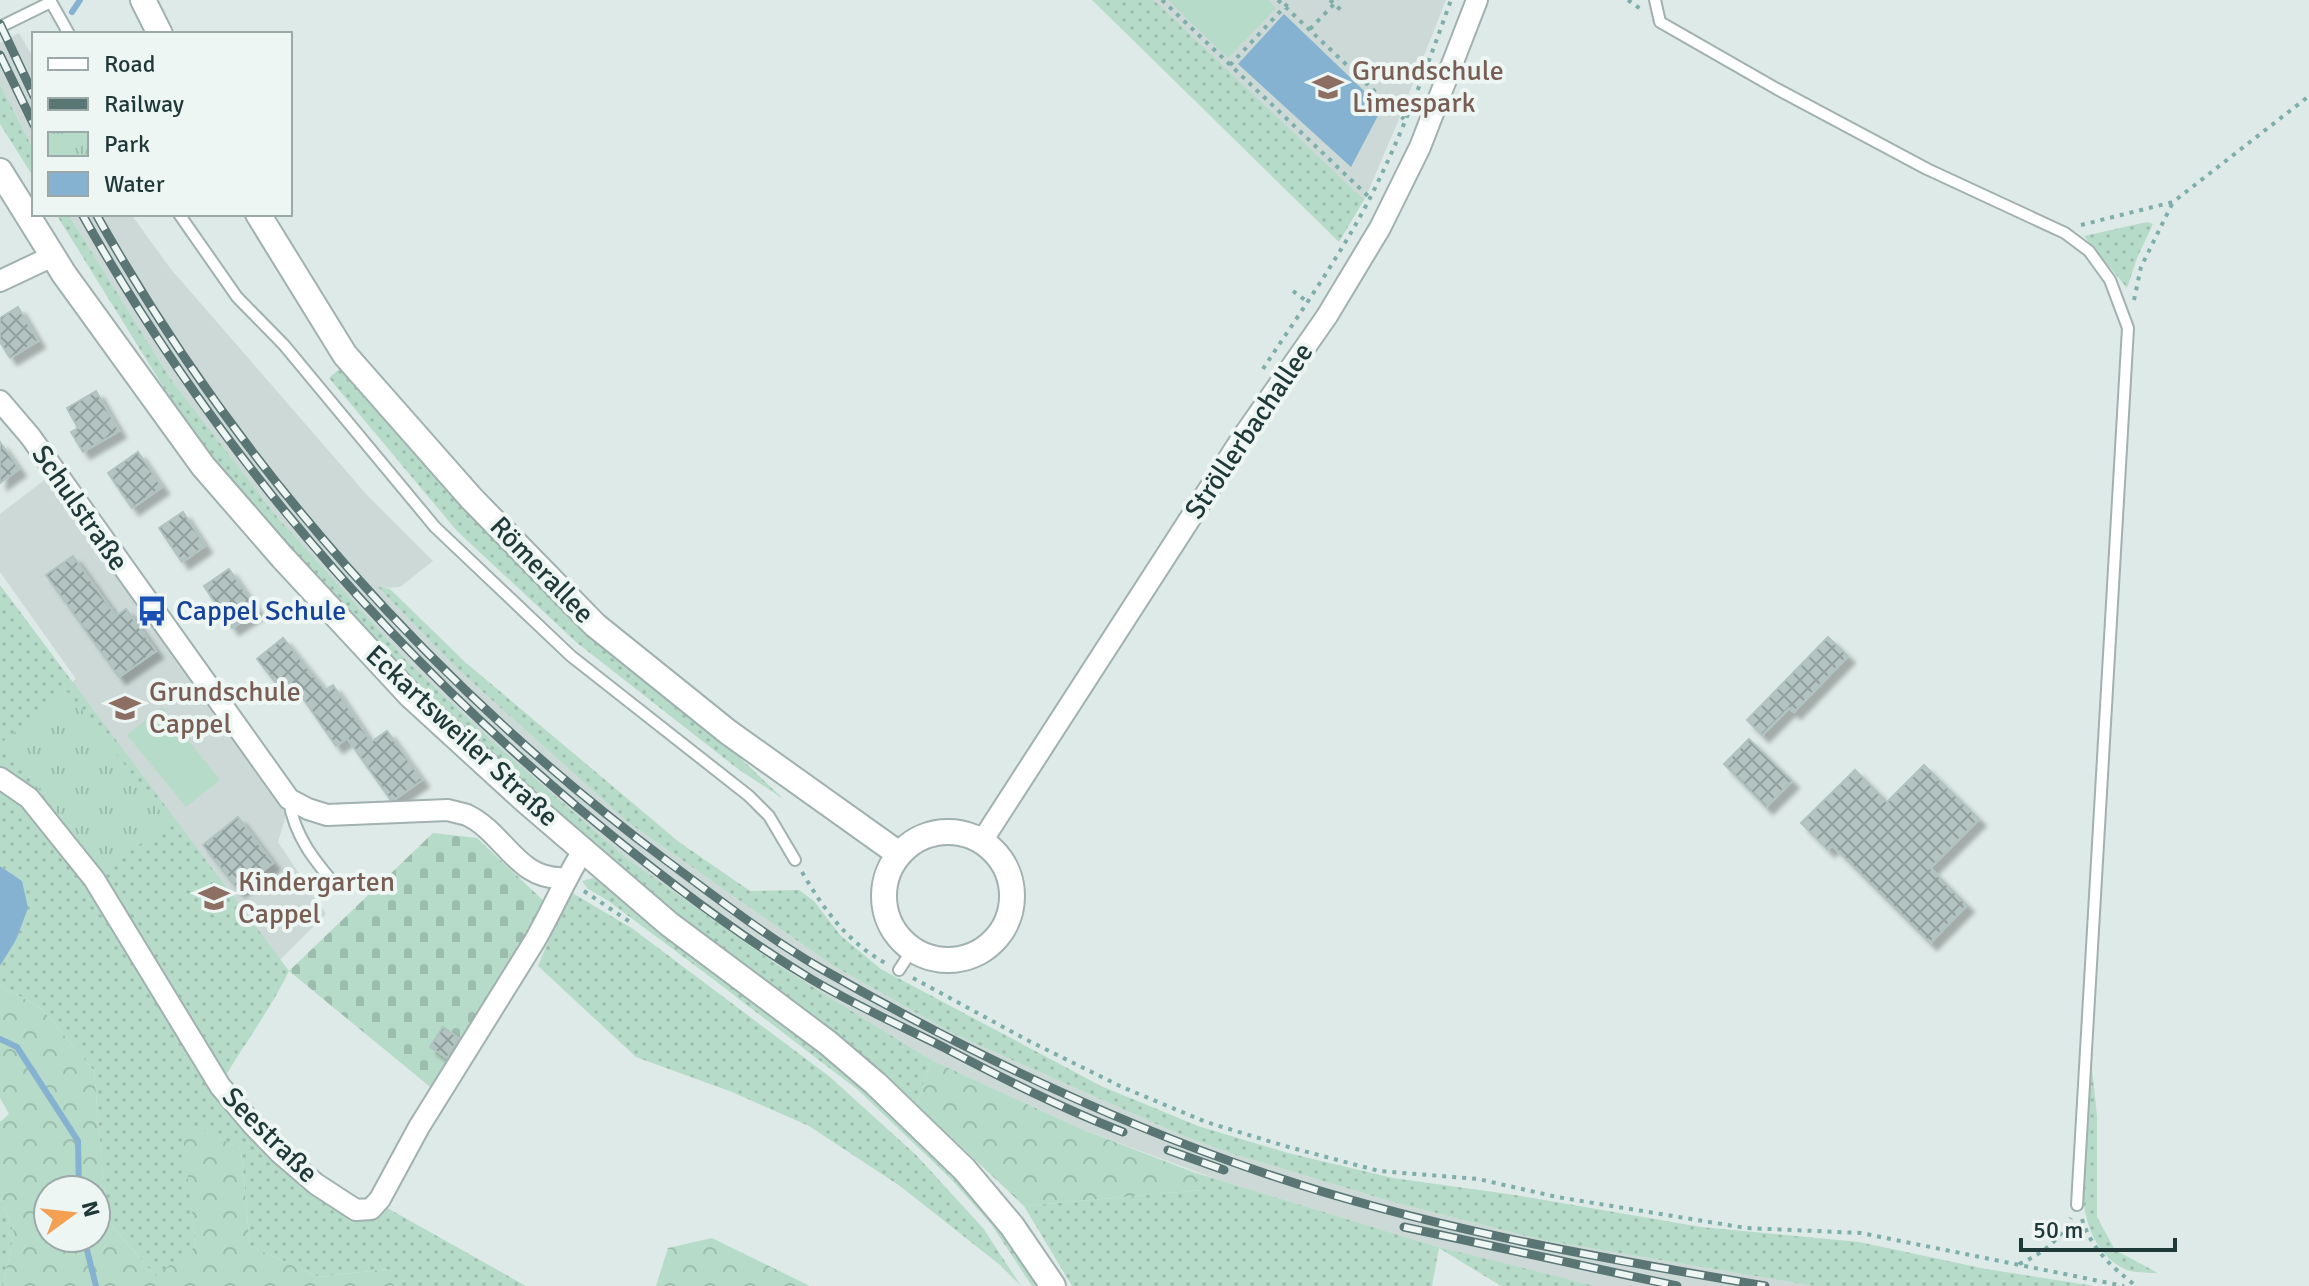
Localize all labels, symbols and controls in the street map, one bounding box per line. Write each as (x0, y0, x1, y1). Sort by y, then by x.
legend (32, 32, 292, 216)
text: Road (104, 49, 155, 79)
place label: Grundschule Limespark (1352, 54, 1504, 120)
school or university icon: Grundschule Limespark (1311, 70, 1345, 104)
text: Railway (104, 89, 184, 119)
text: Park (104, 129, 150, 159)
text: Water (104, 169, 165, 199)
street label: Ströllerbachallee (1178, 336, 1320, 526)
street label: Schulstraße (24, 439, 136, 577)
street label: Römerallee (483, 509, 601, 631)
bus stop icon: Cappel Schule (135, 594, 169, 628)
place label: Cappel Schule (176, 594, 346, 628)
street label: Eckartsweiler Straße (359, 638, 565, 834)
place label: Grundschule Cappel (149, 675, 301, 741)
school or university icon: Grundschule Cappel (108, 691, 142, 725)
place label: Kindergarten Cappel (238, 865, 395, 931)
school or university icon: Kindergarten Cappel (197, 881, 231, 915)
street label: Seestraße (215, 1080, 325, 1190)
north arrow (32, 1174, 112, 1254)
text: N (76, 1198, 106, 1220)
scale bar (2021, 1202, 2175, 1252)
text: 50 m (2033, 1215, 2083, 1245)

